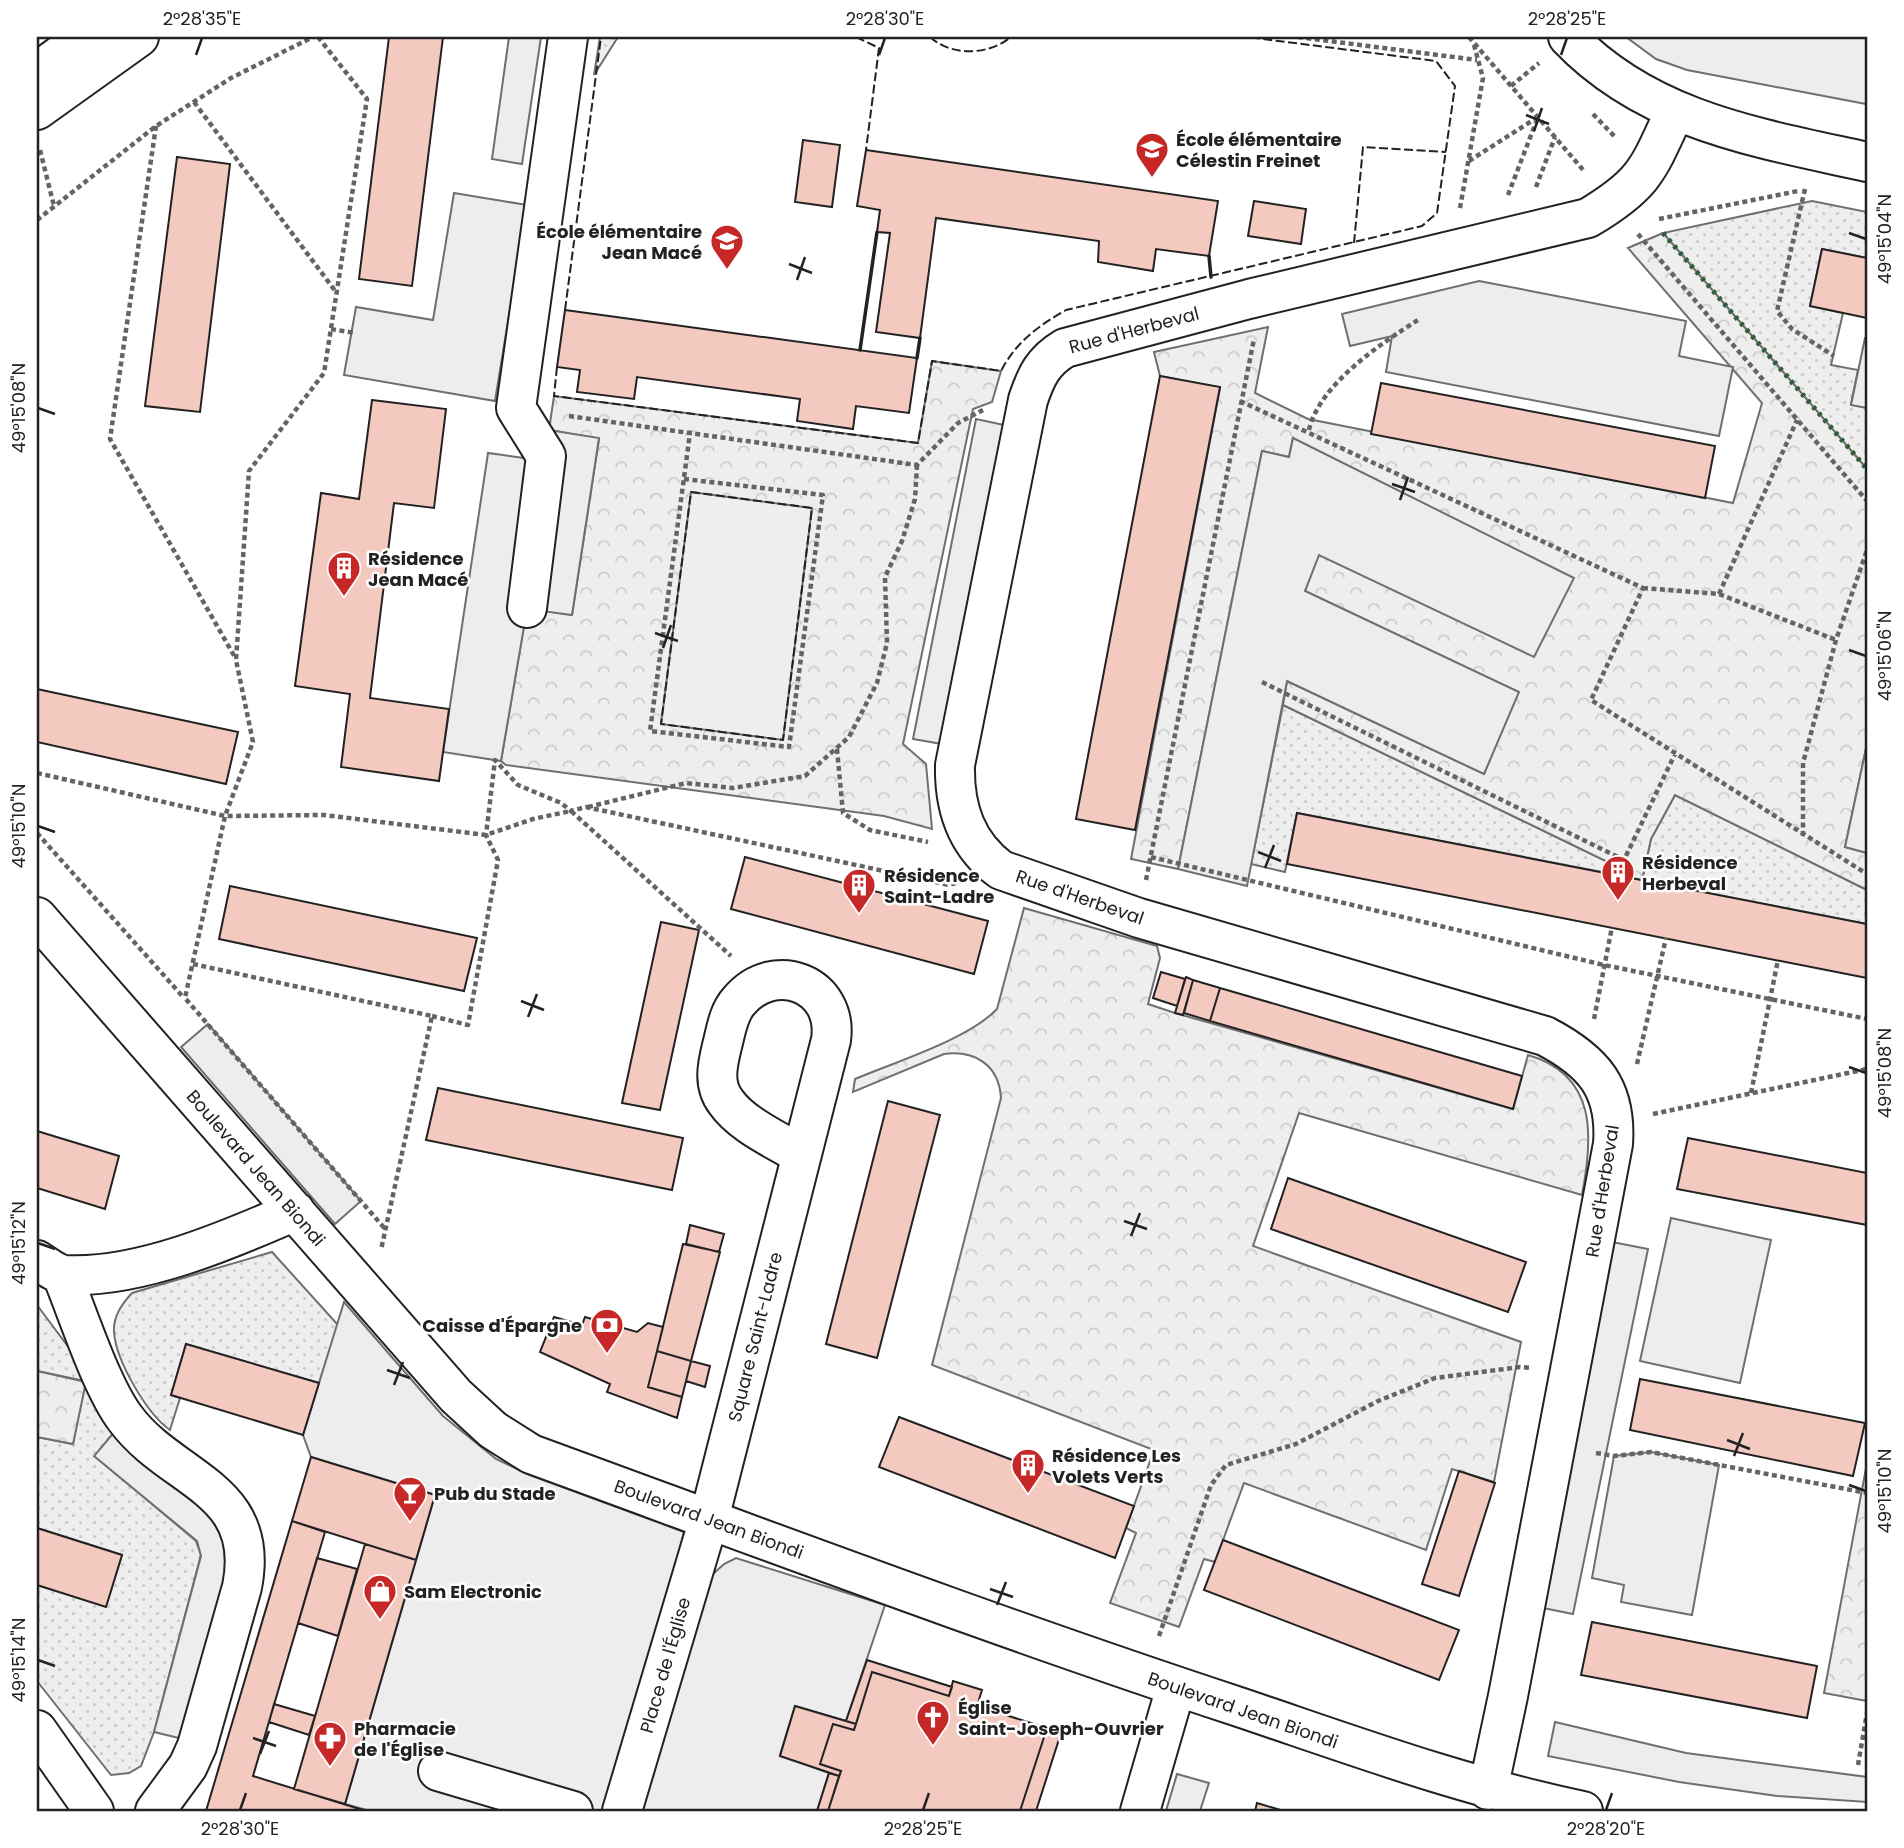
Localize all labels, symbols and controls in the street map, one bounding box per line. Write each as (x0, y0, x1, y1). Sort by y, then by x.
text: 2°28'35"E (163, 6, 241, 31)
text: 2°28'30"E (846, 6, 924, 31)
text: 2°28'25"E (1528, 6, 1606, 31)
place label: École élémentaire Célestin Freinet (1176, 127, 1342, 173)
school or university icon: École élémentaire Célestin Freinet (1133, 130, 1171, 179)
text: 49°15'04"N (1872, 194, 1897, 284)
place label: École élémentaire Jean Macé (536, 219, 702, 265)
school or university icon: École élémentaire Jean Macé (708, 222, 746, 271)
street label: Rue d'Herbeval (1066, 301, 1202, 359)
text: 49°15'08"N (6, 363, 31, 453)
place label: Résidence Jean Macé (368, 546, 468, 592)
building icon: Résidence Jean Macé (325, 549, 363, 598)
text: 49°15'06"N (1872, 611, 1897, 701)
text: 49°15'10"N (6, 784, 31, 868)
place label: Résidence Herbeval (1642, 850, 1738, 896)
building icon: Résidence Herbeval (1599, 853, 1637, 902)
place label: Résidence Saint-Ladre (884, 863, 994, 909)
street label: Rue d'Herbeval (1013, 863, 1147, 931)
building icon: Résidence Saint-Ladre (840, 866, 878, 915)
text: 49°15'08"N (1872, 1028, 1897, 1118)
street label: Boulevard Jean Biondi (181, 1084, 331, 1252)
street label: Rue d'Herbeval (1579, 1123, 1625, 1259)
text: 49°15'12"N (6, 1201, 31, 1285)
street label: Square Saint-Ladre (722, 1249, 788, 1425)
bank icon: Caisse d'Épargne (588, 1306, 626, 1355)
place label: Caisse d'Épargne (422, 1313, 582, 1338)
place label: Résidence Les Volets Verts (1052, 1443, 1181, 1489)
building icon: Résidence Les Volets Verts (1009, 1446, 1047, 1495)
text: 49°15'10"N (1872, 1449, 1897, 1533)
street label: Boulevard Jean Biondi (611, 1473, 807, 1565)
bar icon: Pub du Stade (391, 1474, 429, 1523)
place label: Pub du Stade (434, 1481, 555, 1506)
shop icon: Sam Electronic (361, 1572, 399, 1621)
place label: Sam Electronic (404, 1579, 542, 1604)
street label: Place de l'Église (634, 1594, 696, 1736)
text: 49°15'14"N (6, 1618, 31, 1702)
street label: Boulevard Jean Biondi (1144, 1666, 1342, 1754)
place label: Église Saint-Joseph-Ouvrier (958, 1695, 1164, 1741)
church icon: Église Saint-Joseph-Ouvrier (914, 1698, 952, 1747)
place label: Pharmacie de l'Église (354, 1716, 456, 1762)
pharmacy icon: Pharmacie de l'Église (311, 1719, 349, 1768)
text: 2°28'30"E (201, 1816, 279, 1841)
text: 2°28'25"E (884, 1816, 962, 1841)
text: 2°28'20"E (1567, 1816, 1645, 1841)

